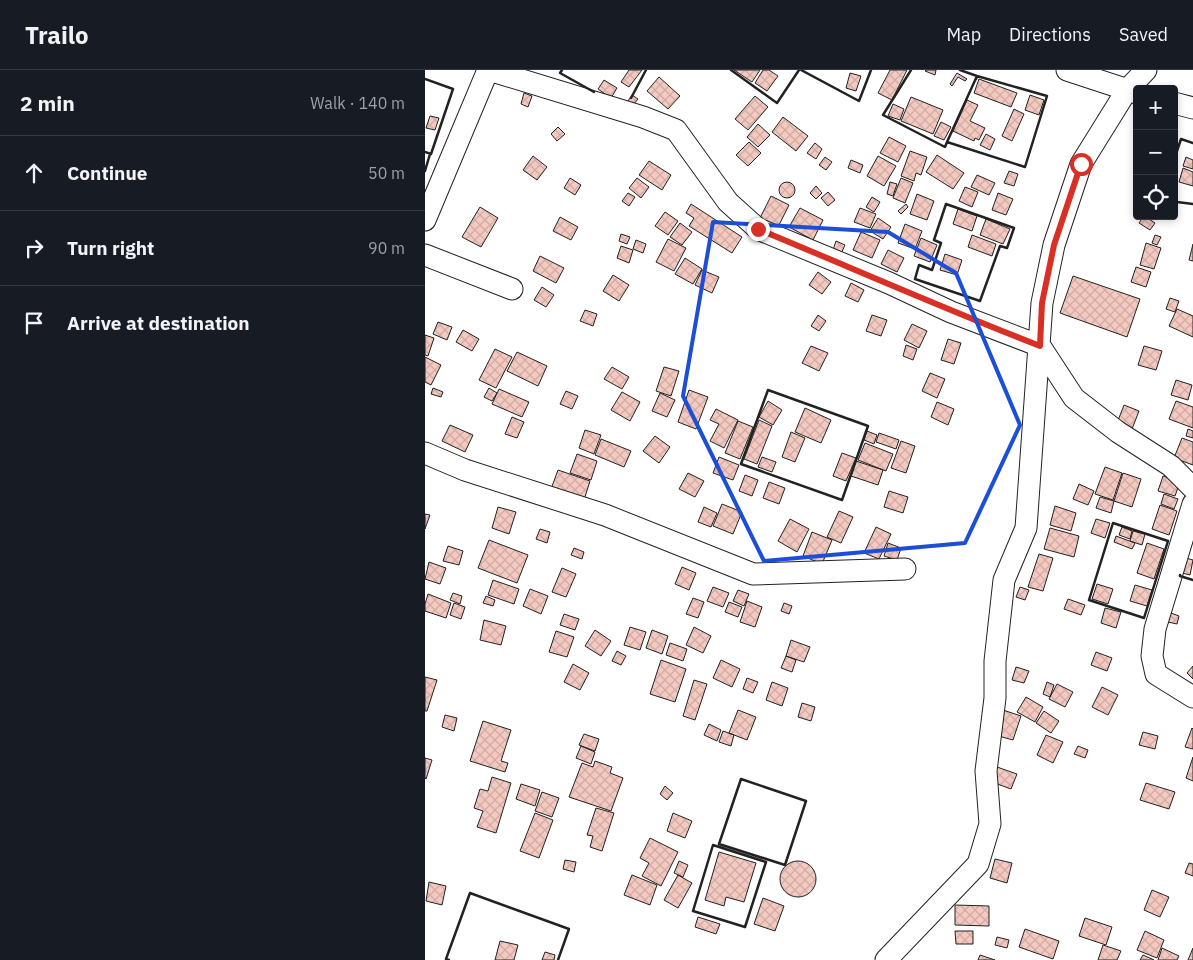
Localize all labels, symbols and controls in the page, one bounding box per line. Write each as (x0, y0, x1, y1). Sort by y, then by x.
text: Trailo (25, 19, 89, 51)
text: Map (946, 23, 981, 46)
text: Directions (1009, 23, 1091, 46)
text: Saved (1119, 23, 1168, 46)
map controls (1133, 85, 1178, 220)
button: + (1133, 85, 1178, 130)
text: 2 min (20, 89, 75, 117)
text: Walk · 140 m (310, 93, 405, 113)
button: − (1133, 130, 1178, 175)
route start (1070, 153, 1093, 176)
icon: ahead (20, 159, 48, 187)
text: Continue (67, 161, 147, 185)
text: 50 m (368, 163, 405, 183)
button: locate (1133, 175, 1178, 220)
route end (747, 218, 770, 241)
icon: right (20, 234, 48, 262)
text: Turn right (67, 236, 154, 260)
text: 90 m (368, 238, 405, 258)
icon: arrive (20, 309, 48, 337)
text: Arrive at destination (67, 311, 250, 335)

